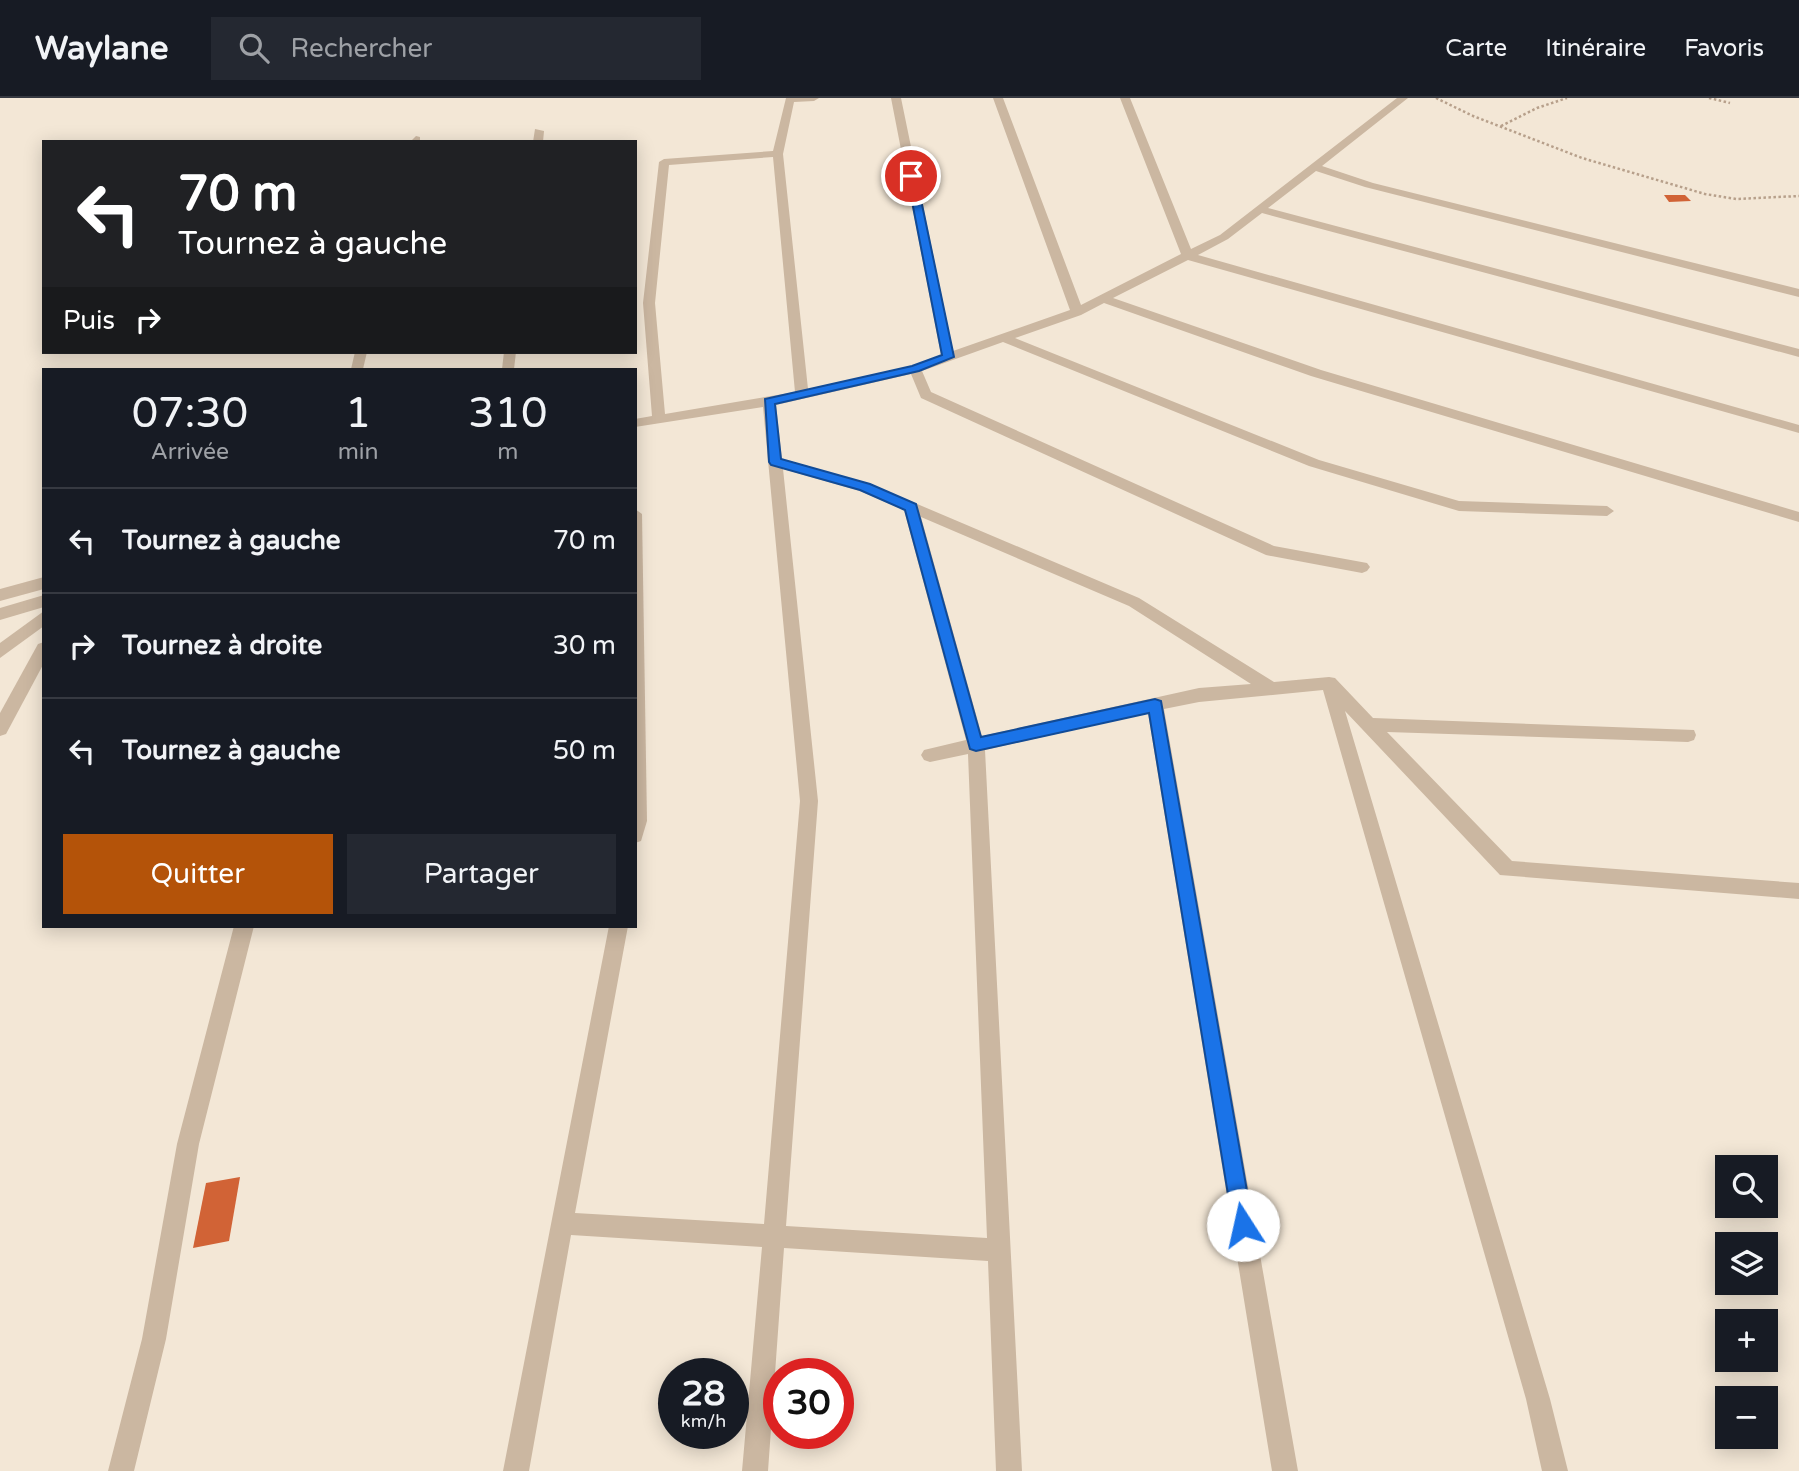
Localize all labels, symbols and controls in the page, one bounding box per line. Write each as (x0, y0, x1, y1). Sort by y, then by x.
search box (211, 17, 701, 80)
text: Waylane (35, 29, 169, 68)
icon: search (235, 29, 273, 67)
text: Rechercher (291, 33, 432, 64)
text: Carte (1445, 34, 1507, 63)
text: Itinéraire (1545, 34, 1646, 63)
text: Favoris (1684, 34, 1764, 63)
pin (881, 146, 941, 206)
icon: arrive (892, 157, 930, 195)
text: 70 m (178, 165, 297, 224)
icon: left (63, 168, 154, 259)
text: Tournez à gauche (178, 225, 447, 263)
icon: right (129, 301, 167, 339)
text: Puis (63, 305, 115, 336)
text: 07:30 (132, 388, 248, 439)
text: 1 (345, 388, 371, 439)
text: 310 (468, 388, 547, 439)
text: Arrivée (151, 438, 229, 466)
text: min (338, 438, 379, 466)
text: m (497, 438, 518, 466)
icon: left (63, 522, 101, 560)
text: Tournez à gauche (122, 525, 341, 556)
text: 70 m (553, 525, 616, 556)
icon: right (63, 627, 101, 665)
text: Tournez à droite (122, 630, 322, 661)
text: 30 m (553, 630, 616, 661)
icon: left (63, 732, 101, 770)
text: Tournez à gauche (122, 735, 341, 766)
text: 50 m (553, 735, 616, 766)
button: Quitter (63, 834, 333, 914)
button: Partager (347, 834, 616, 914)
map controls (1715, 1155, 1778, 1449)
button: search (1715, 1155, 1778, 1218)
position arrow (1206, 1188, 1280, 1262)
button: layers (1715, 1232, 1778, 1295)
button: + (1715, 1309, 1778, 1372)
speed limit sign: 30 (763, 1358, 854, 1449)
text: 28 (682, 1373, 725, 1415)
button: − (1715, 1386, 1778, 1449)
text: km/h (681, 1410, 726, 1432)

